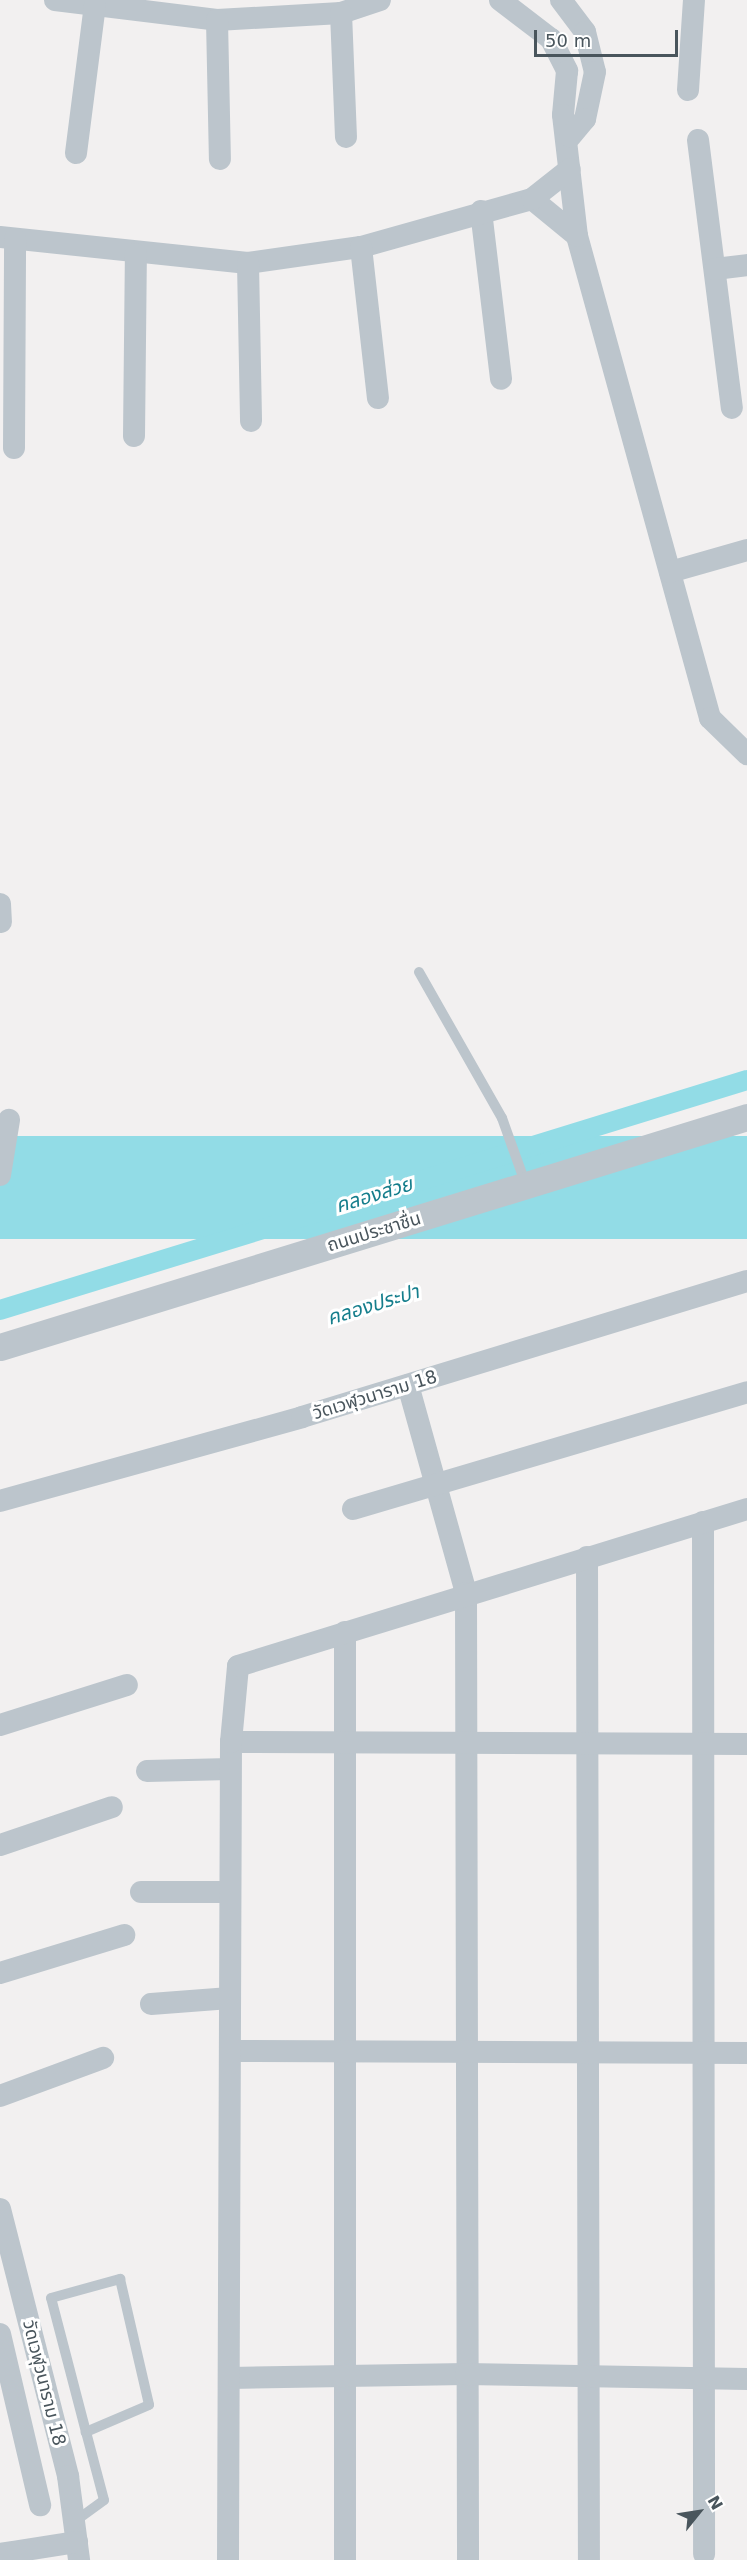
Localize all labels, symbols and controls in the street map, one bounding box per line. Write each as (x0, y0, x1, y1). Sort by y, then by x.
scale bar (537, 18, 681, 56)
text: 50 m (545, 30, 591, 51)
water label: คลองส่วย (333, 1172, 415, 1218)
street label: ถนนประชาชื่น (325, 1208, 423, 1256)
water label: คลองประปา (324, 1280, 422, 1330)
street label: วัดเวฬุวนาราม 18 (310, 1366, 440, 1424)
street label: วัดเวฬุวนาราม 18 (18, 2318, 70, 2448)
north arrow (669, 2482, 729, 2542)
text: N (703, 2492, 727, 2513)

